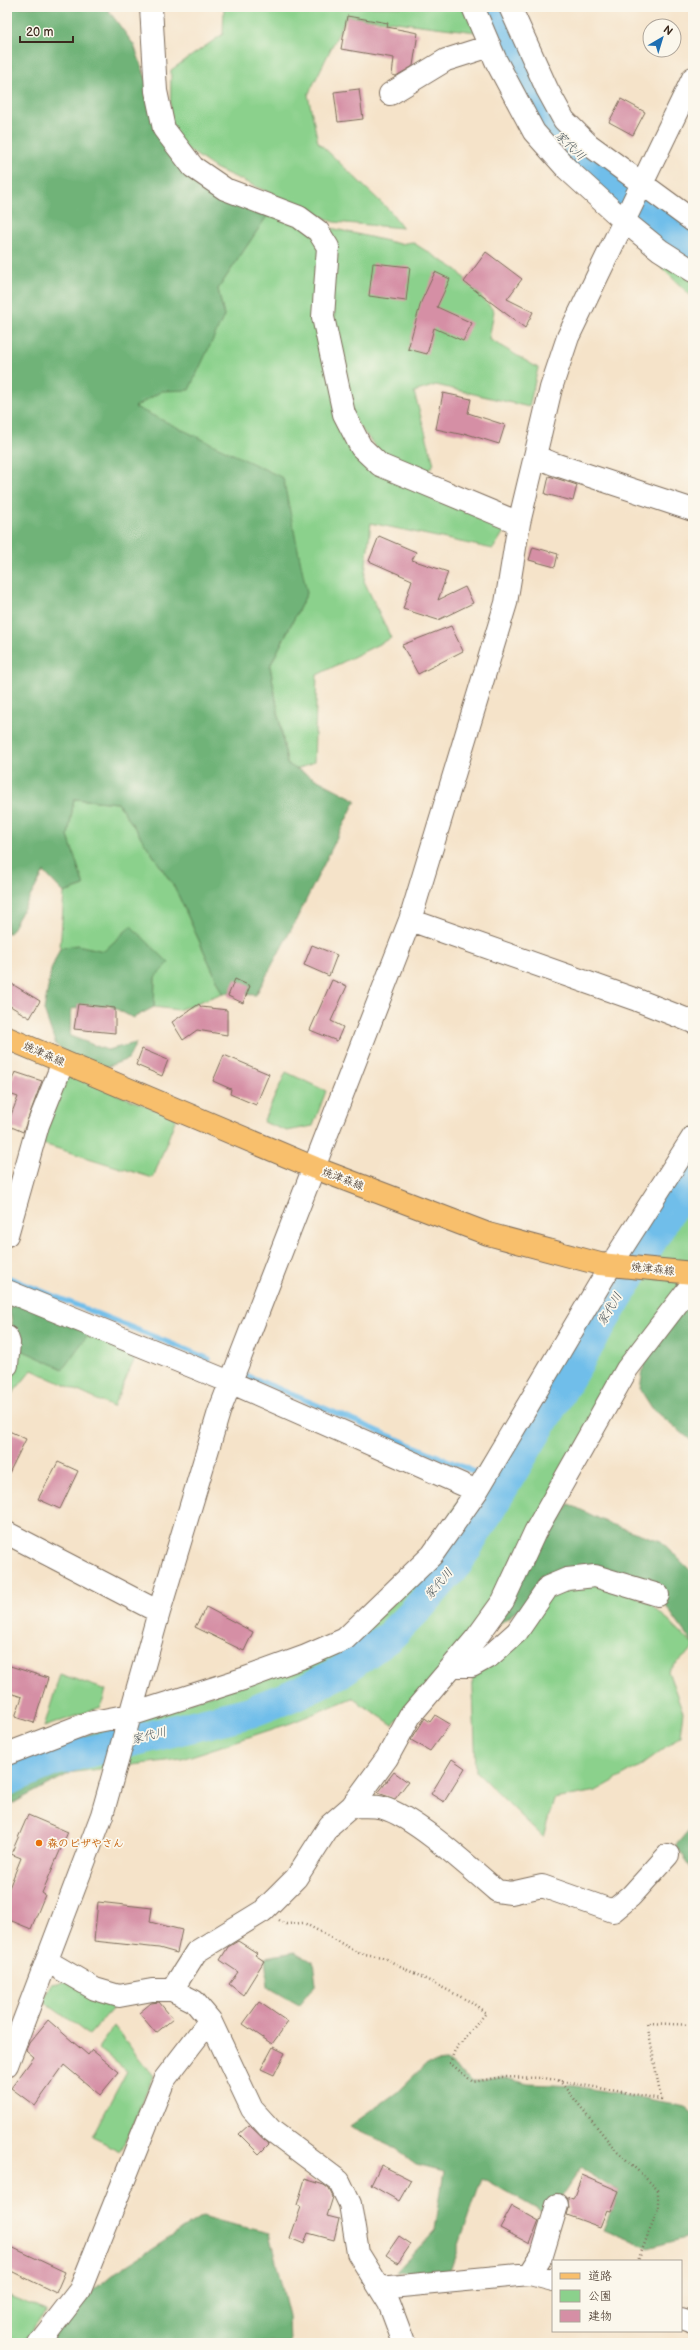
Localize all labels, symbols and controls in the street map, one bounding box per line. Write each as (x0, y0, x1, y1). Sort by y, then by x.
scale bar (20, 18, 73, 44)
north arrow (642, 18, 682, 58)
text: N (661, 23, 675, 38)
text: 20 m (26, 25, 53, 40)
water label: 家代川 (552, 128, 588, 164)
street label: 焼津森線 (21, 1039, 67, 1069)
street label: 焼津森線 (320, 1165, 366, 1193)
street label: 焼津森線 (630, 1260, 676, 1278)
water label: 家代川 (594, 1290, 626, 1328)
water label: 家代川 (422, 1565, 456, 1603)
water label: 家代川 (130, 1724, 168, 1748)
place label: 森のピザやさん (47, 1837, 124, 1850)
marker: 森のピザやさん (34, 1838, 44, 1848)
legend (552, 2260, 682, 2332)
text: 道路 (588, 2269, 612, 2284)
text: 公園 (588, 2289, 612, 2304)
text: 建物 (588, 2309, 612, 2324)

